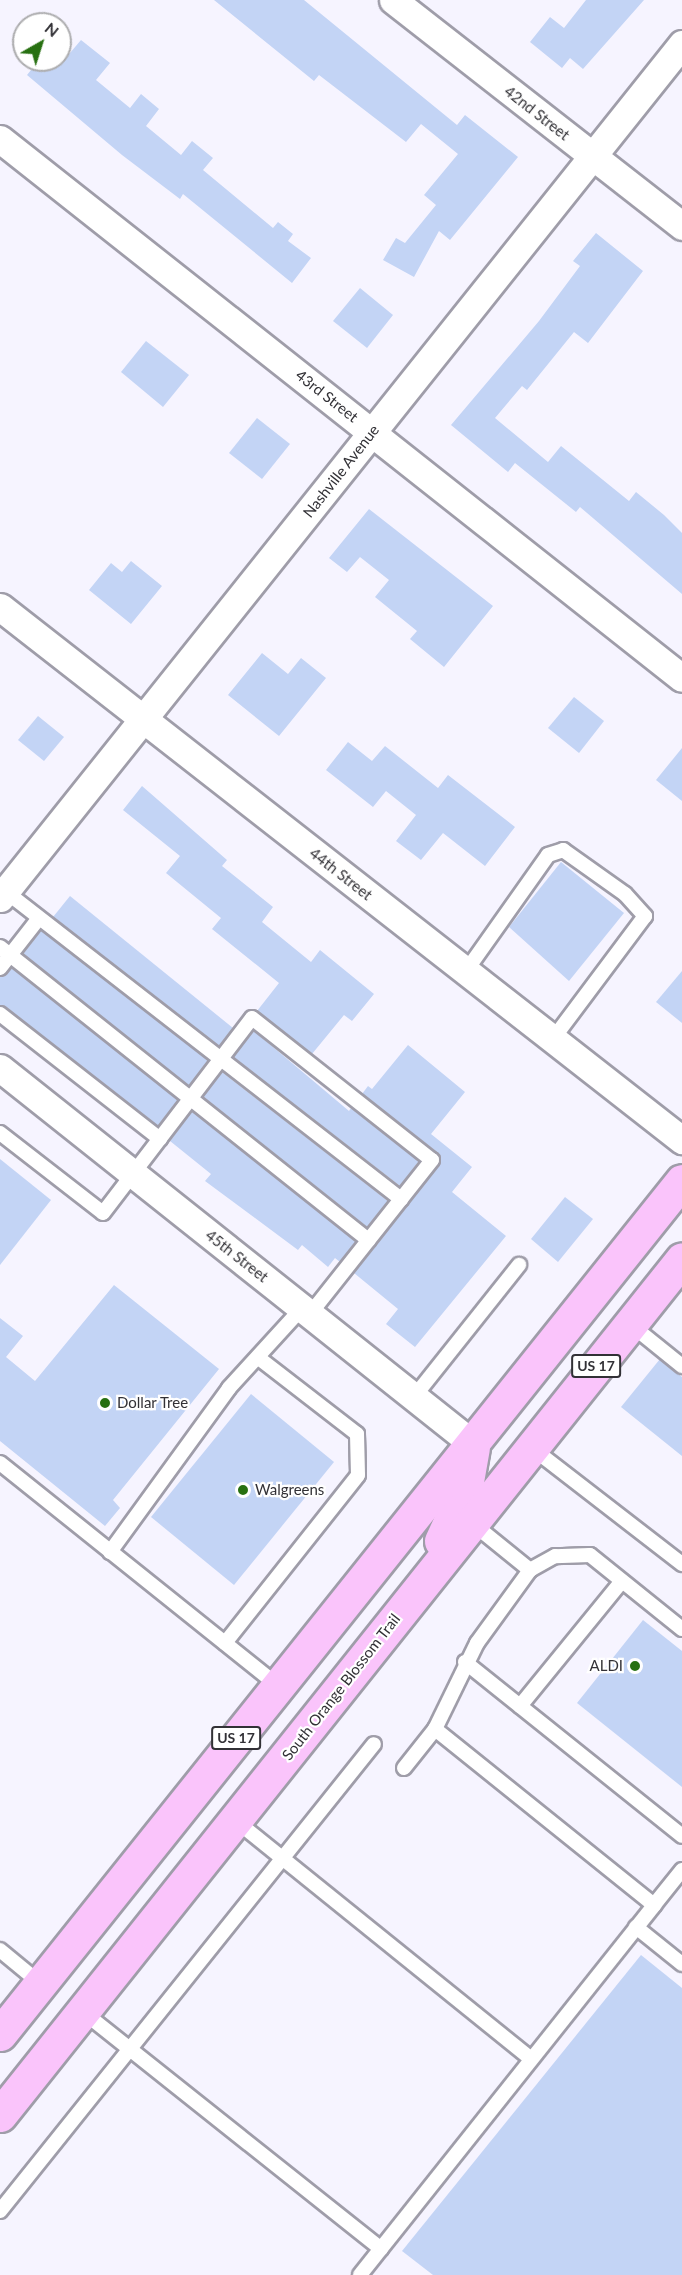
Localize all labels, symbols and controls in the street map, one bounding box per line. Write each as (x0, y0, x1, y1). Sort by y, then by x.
north arrow (12, 12, 72, 72)
text: N (42, 18, 63, 40)
street label: 42nd Street (501, 82, 573, 144)
street label: 43rd Street (292, 366, 362, 426)
street label: Nashville Avenue (299, 421, 383, 521)
street label: 44th Street (306, 844, 376, 904)
street label: 45th Street (202, 1226, 272, 1286)
road number: US 17 (570, 1355, 622, 1377)
place label: Dollar Tree (117, 1394, 189, 1412)
marker: Dollar Tree (98, 1396, 112, 1410)
place label: Walgreens (255, 1481, 324, 1499)
marker: Walgreens (236, 1483, 250, 1497)
street label: South Orange Blossom Trail (278, 1610, 404, 1764)
place label: ALDI (590, 1657, 623, 1675)
marker: ALDI (628, 1659, 642, 1673)
road number: US 17 (210, 1727, 262, 1749)

